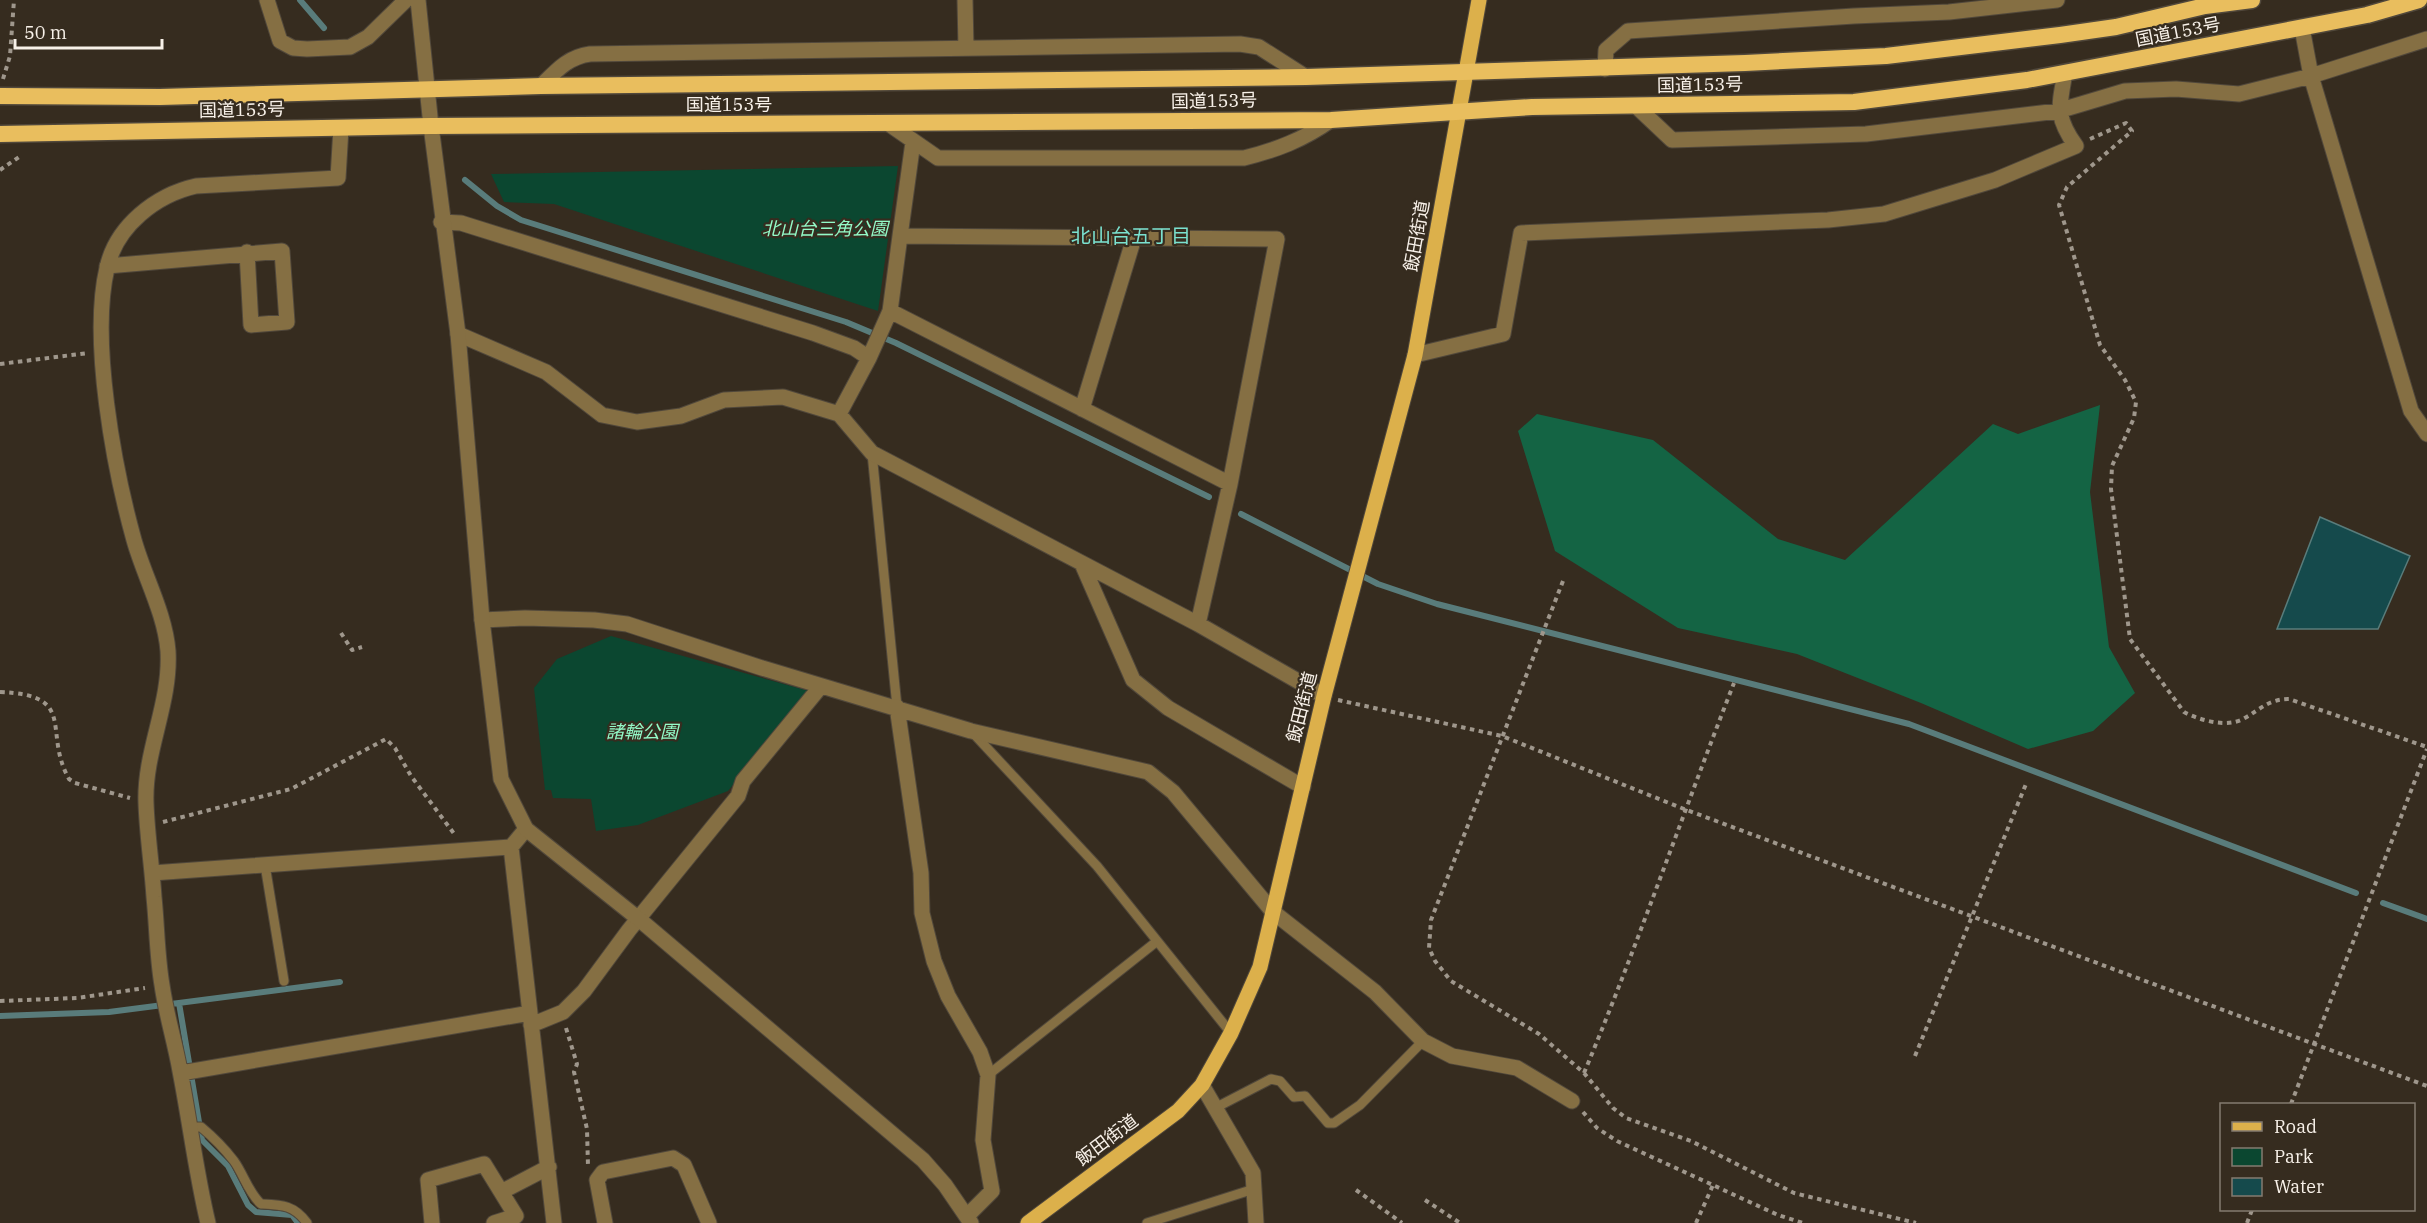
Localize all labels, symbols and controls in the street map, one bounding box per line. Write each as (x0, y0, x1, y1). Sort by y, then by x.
scale bar (15, 12, 162, 50)
street label: 国道153号 (2133, 12, 2223, 51)
text: 50 m (24, 21, 67, 44)
street label: 国道153号 (1657, 72, 1743, 97)
street label: 国道153号 (1171, 88, 1257, 113)
street label: 国道153号 (686, 93, 772, 116)
street label: 国道153号 (199, 97, 285, 122)
street label: 飯田街道 (1399, 198, 1434, 273)
park label: 北山台三角公園 (762, 217, 891, 240)
district label: 北山台五丁目 (1071, 222, 1191, 249)
street label: 飯田街道 (1282, 669, 1321, 745)
park label: 諸輪公園 (606, 720, 681, 743)
legend (2220, 1103, 2415, 1211)
street label: 飯田街道 (1071, 1109, 1142, 1170)
text: Road (2274, 1115, 2317, 1138)
text: Park (2274, 1145, 2314, 1168)
text: Water (2274, 1175, 2324, 1198)

